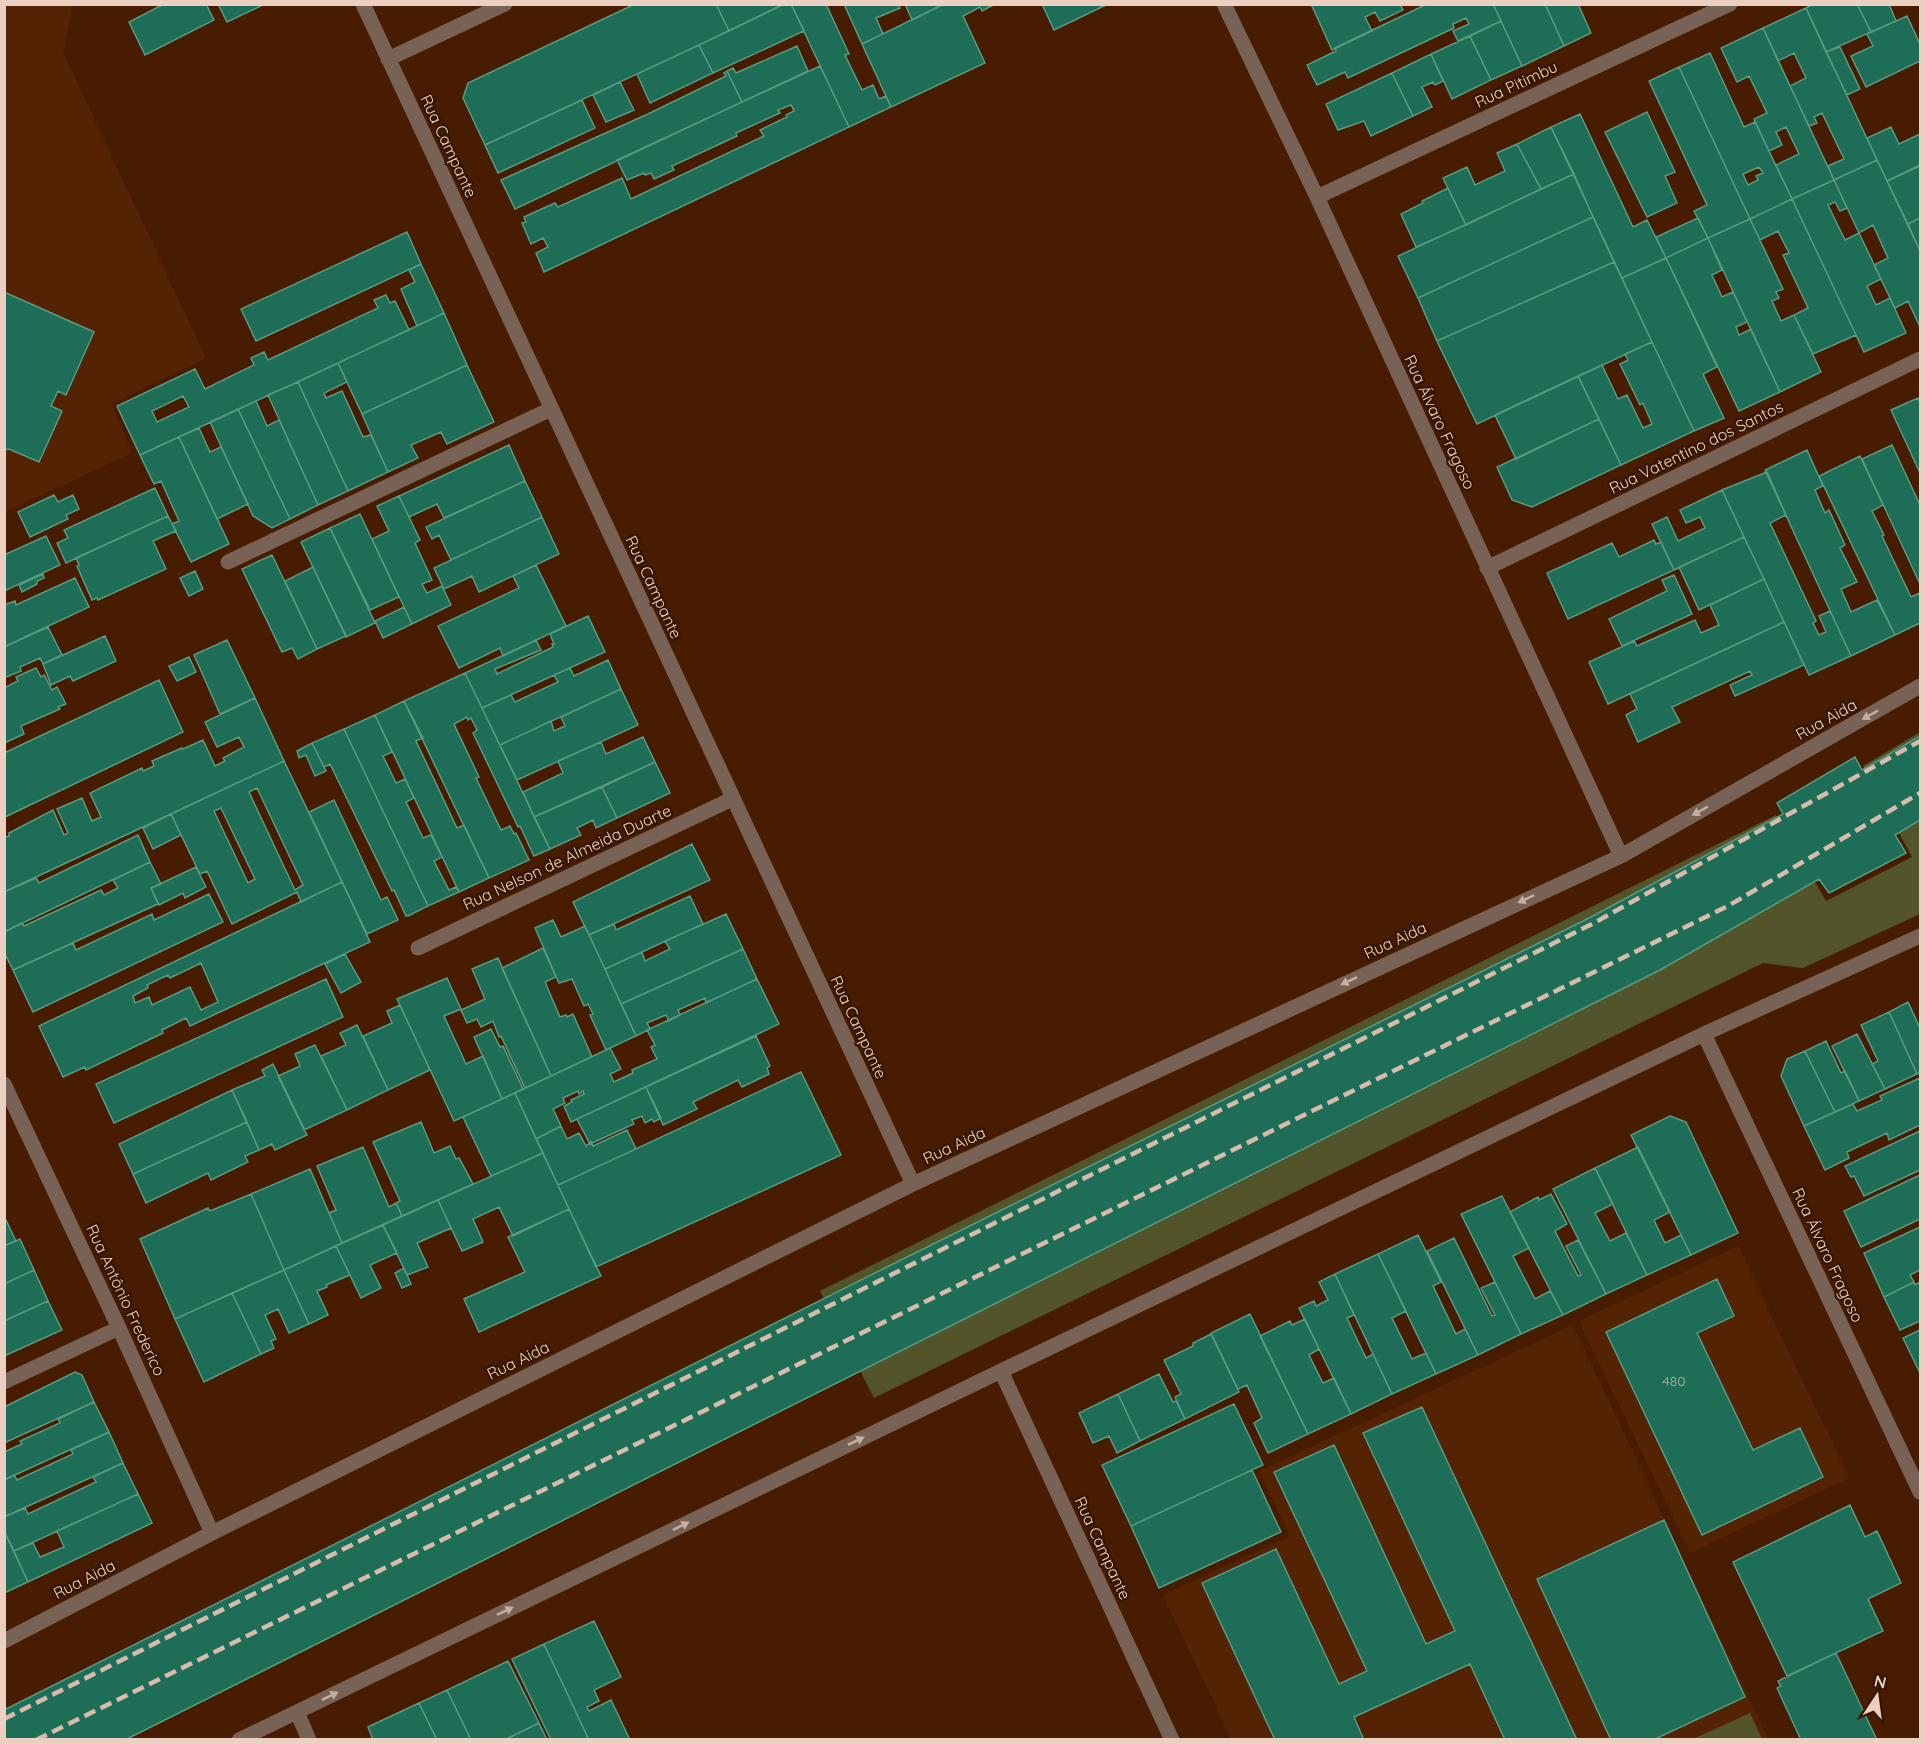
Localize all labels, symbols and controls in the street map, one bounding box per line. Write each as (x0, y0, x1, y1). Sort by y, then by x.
street label: Rua Pitimbu (1471, 56, 1561, 112)
street label: Rua Campante (416, 91, 482, 201)
street label: Rua Álvaro Fragoso (1400, 351, 1480, 493)
street label: Rua Vatentino dos Santos (1606, 396, 1786, 498)
street label: Rua Campante (621, 532, 687, 642)
street label: Rua Aida (1792, 694, 1860, 744)
one-way arrow (1861, 710, 1878, 720)
street label: Rua Nelson de Almeida Duarte (460, 800, 674, 914)
one-way arrow (1691, 806, 1708, 816)
one-way arrow (1517, 895, 1535, 905)
street label: Rua Aida (1360, 917, 1430, 963)
street label: Rua Campante (826, 972, 892, 1082)
one-way arrow (1341, 977, 1358, 986)
street label: Rua Aida (919, 1122, 989, 1168)
street label: Rua Álvaro Fragoso (1788, 1184, 1868, 1326)
street label: Rua Antônio Frederico (82, 1221, 170, 1379)
street label: Rua Aida (484, 1336, 552, 1384)
house number: 480 (1662, 1372, 1686, 1390)
one-way arrow (848, 1436, 865, 1446)
street label: Rua Campante (1070, 1493, 1136, 1603)
one-way arrow (672, 1522, 690, 1532)
street label: Rua Aida (50, 1555, 118, 1603)
one-way arrow (497, 1607, 514, 1616)
north arrow (1847, 1666, 1907, 1726)
text: N (1872, 1670, 1888, 1692)
one-way arrow (321, 1692, 339, 1702)

